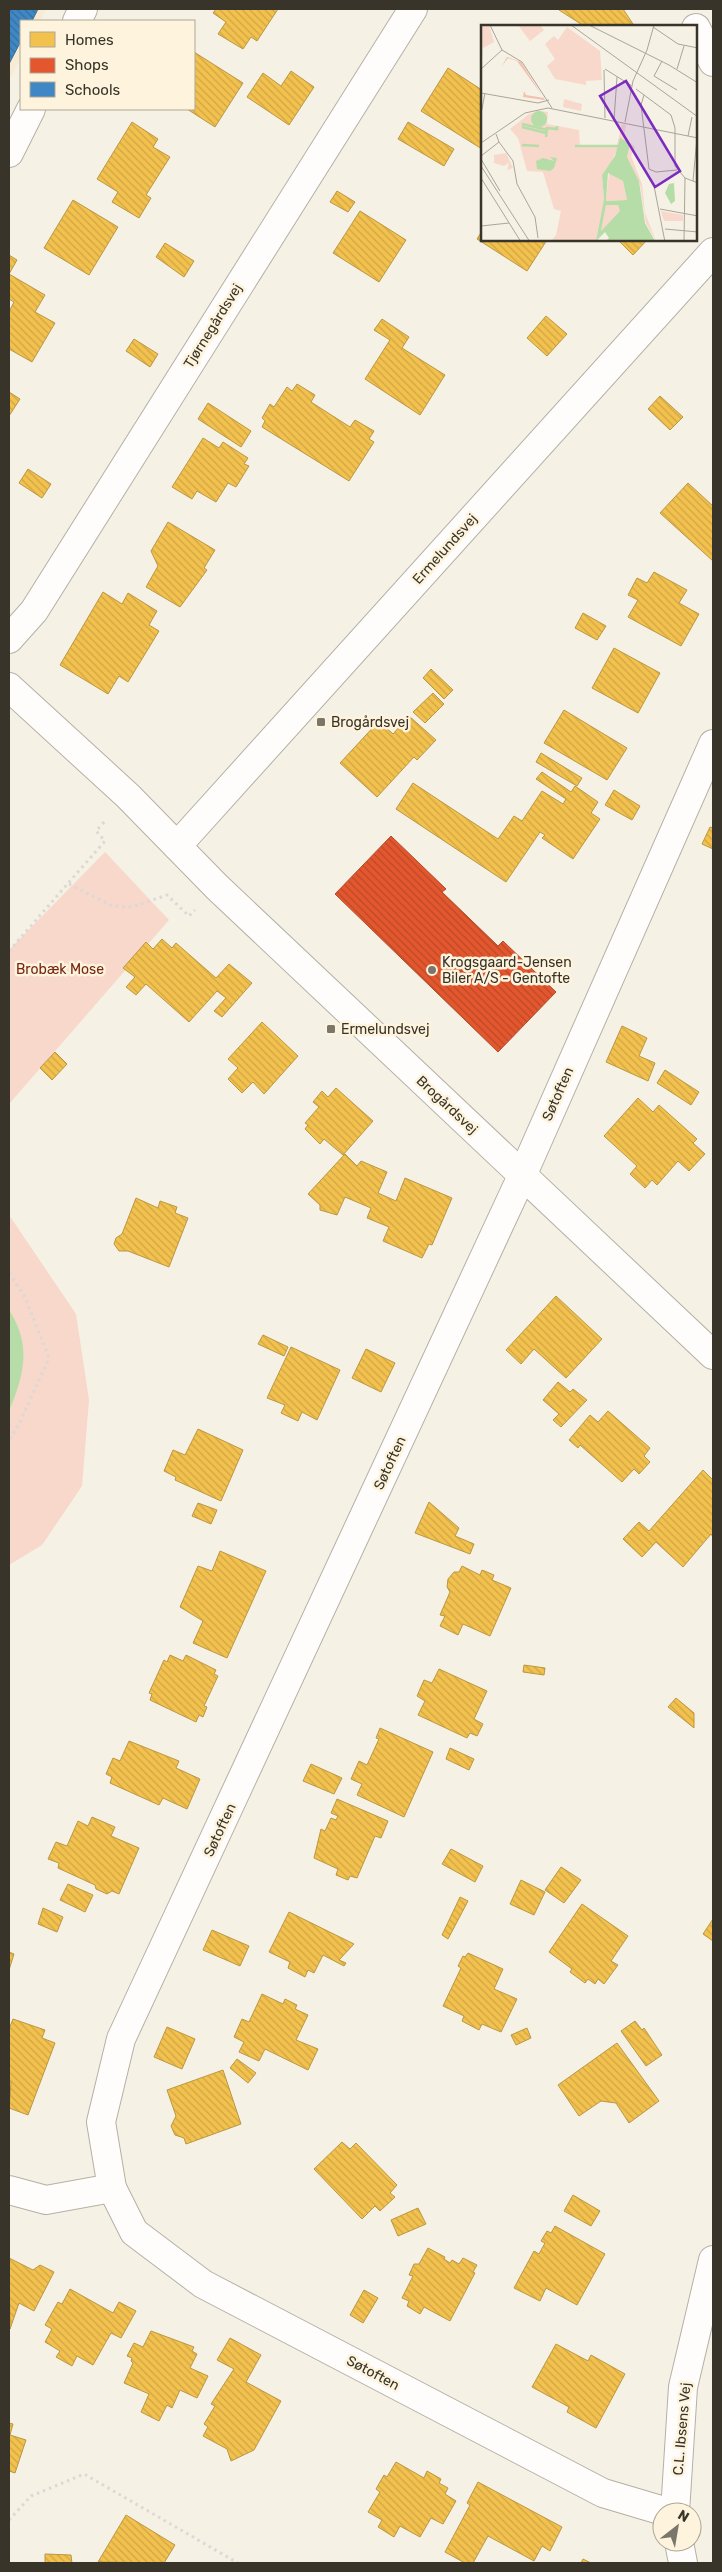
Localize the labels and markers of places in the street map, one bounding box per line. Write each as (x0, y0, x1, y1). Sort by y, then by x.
place label: Brogårdsvej (331, 714, 409, 731)
marker: Brogårdsvej (315, 716, 327, 728)
place label: Krogsgaard-Jensen Biler A/S - Gentofte (442, 954, 572, 987)
marker: Krogsgaard-Jensen Biler A/S - Gentofte (426, 964, 438, 976)
place label: Ermelundsvej (341, 1021, 430, 1038)
marker: Ermelundsvej (325, 1023, 337, 1035)

